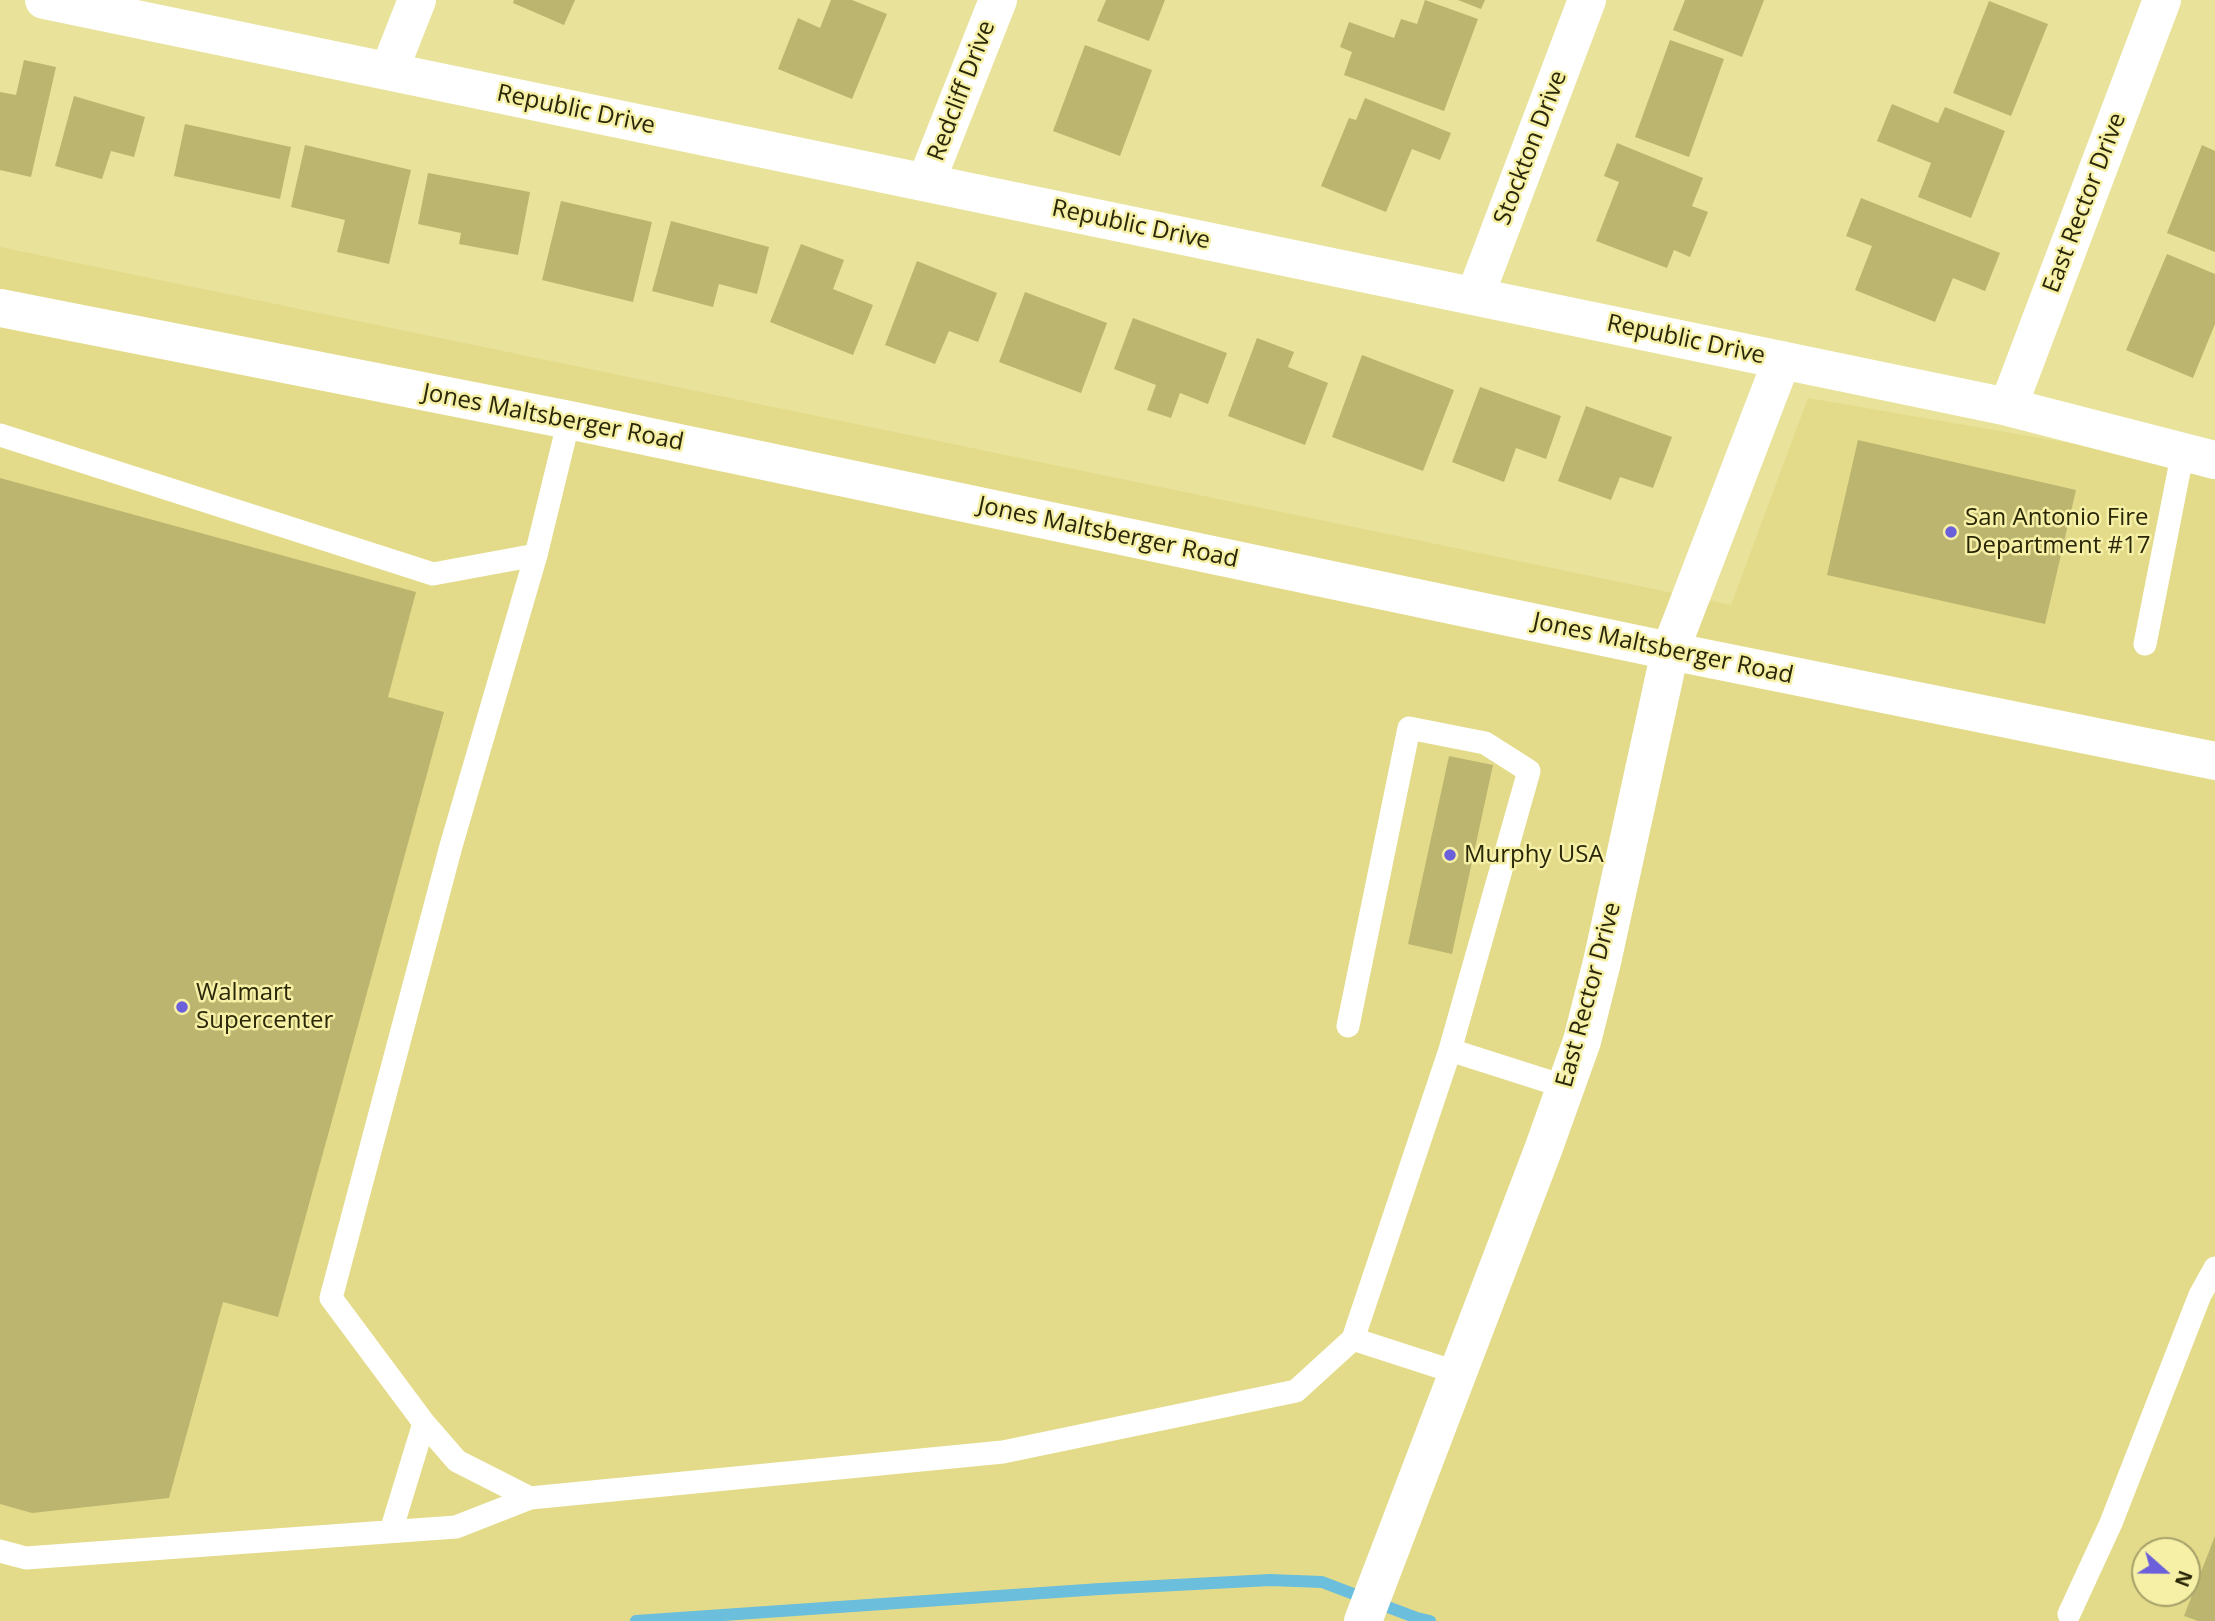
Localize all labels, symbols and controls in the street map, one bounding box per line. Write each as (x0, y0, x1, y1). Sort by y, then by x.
street label: Redcliff Drive (922, 17, 1002, 165)
street label: Stockton Drive (1488, 67, 1574, 229)
street label: Republic Drive (494, 79, 658, 141)
street label: East Rector Drive (2037, 109, 2133, 297)
street label: Republic Drive (1049, 194, 1213, 256)
street label: Republic Drive (1604, 309, 1768, 371)
street label: Jones Maltsberger Road (420, 379, 686, 457)
street label: Jones Maltsberger Road (975, 491, 1241, 575)
place label: San Antonio Fire Department #17 (1965, 504, 2150, 560)
marker: San Antonio Fire Department #17 (1943, 524, 1959, 540)
street label: Jones Maltsberger Road (1530, 607, 1796, 691)
place label: Murphy USA (1464, 841, 1604, 869)
marker: Murphy USA (1442, 847, 1458, 863)
street label: East Rector Drive (1550, 899, 1628, 1091)
place label: Walmart Supercenter (196, 979, 333, 1035)
marker: Walmart Supercenter (174, 999, 190, 1015)
north arrow (2131, 1537, 2201, 1607)
text: N (2169, 1567, 2199, 1591)

